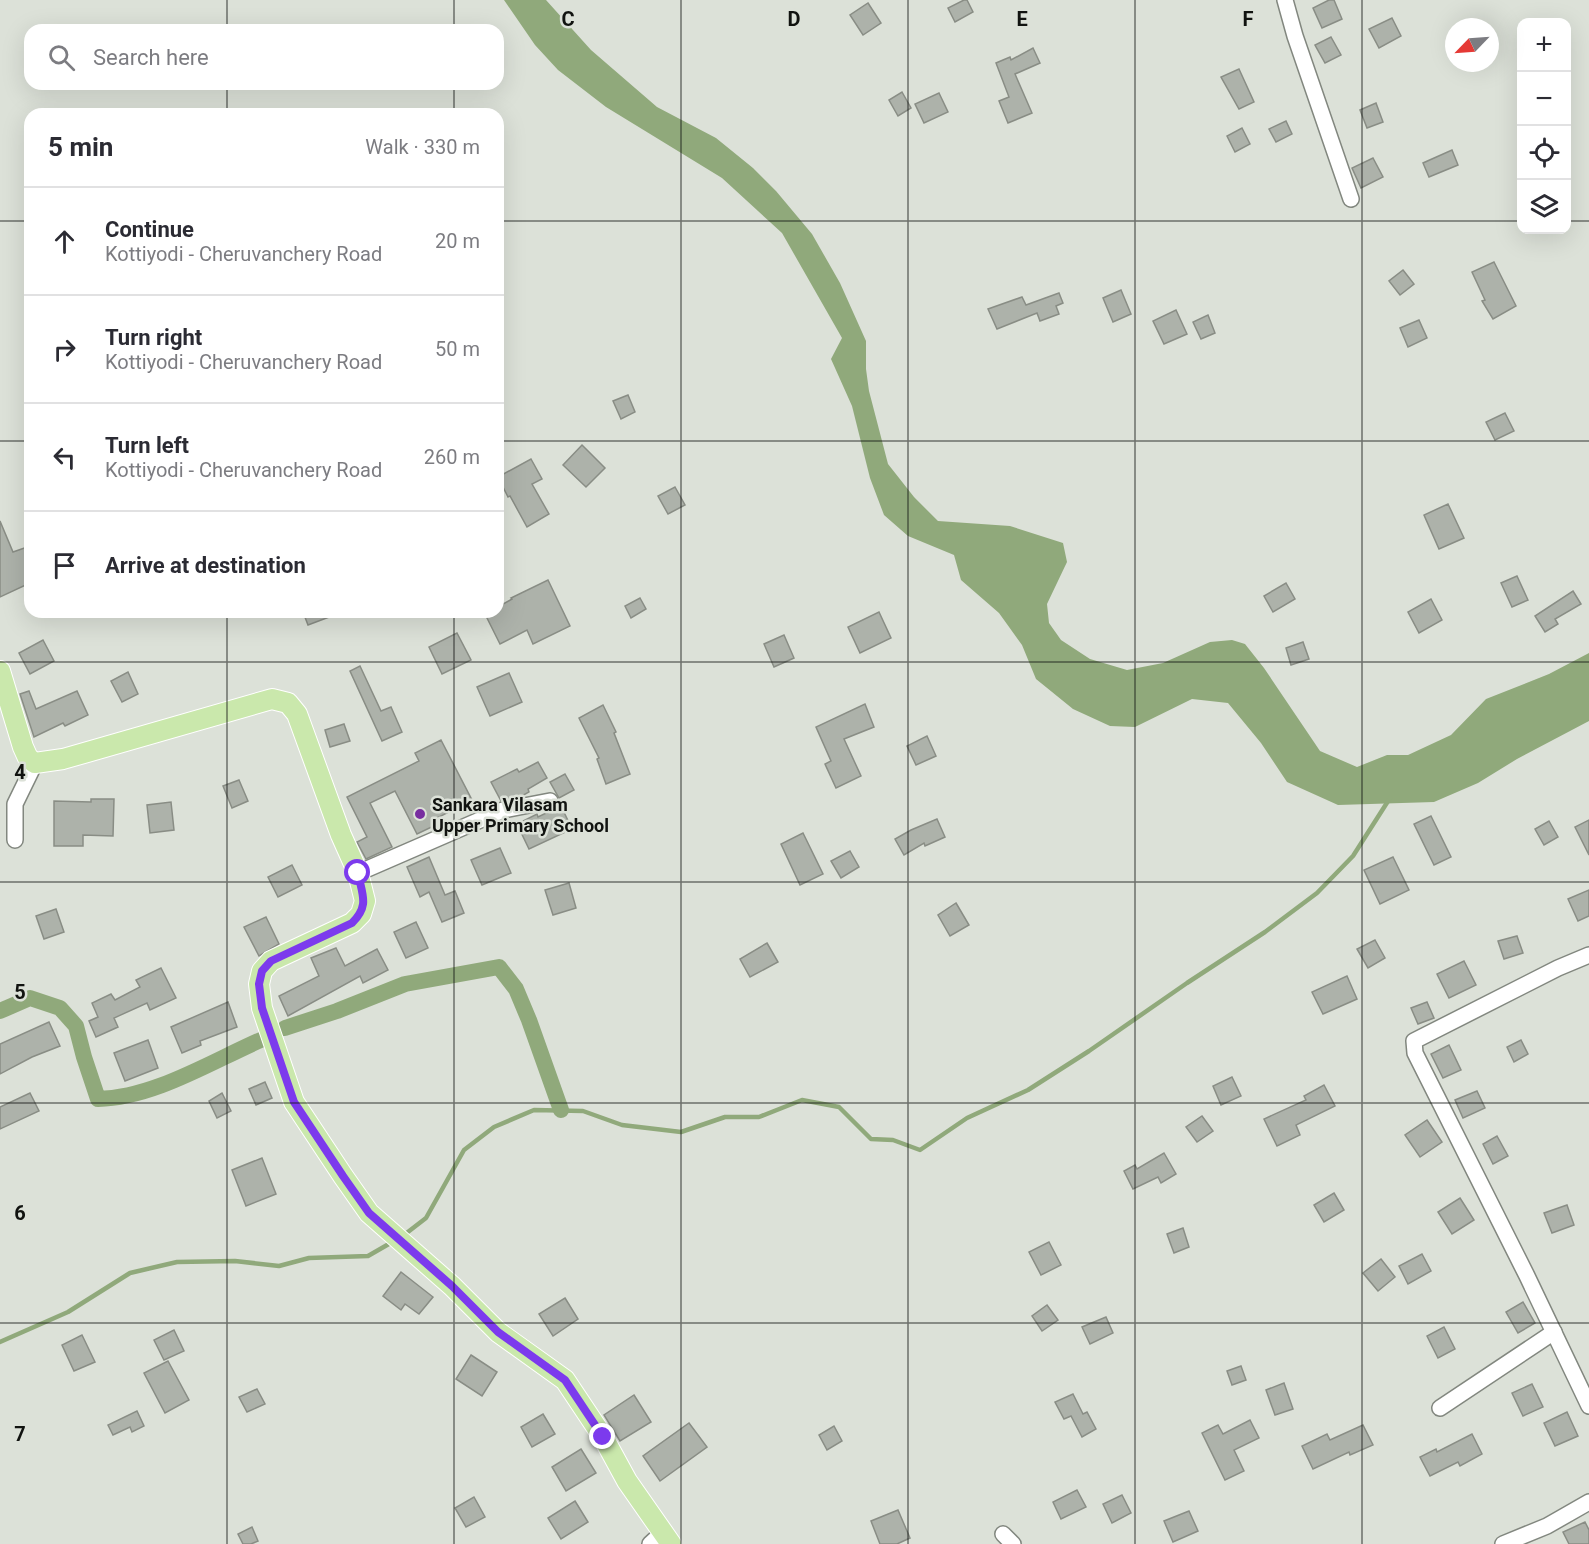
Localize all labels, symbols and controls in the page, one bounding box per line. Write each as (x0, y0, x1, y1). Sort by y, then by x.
text: C (561, 7, 575, 31)
text: D (788, 7, 801, 31)
text: E (1016, 7, 1028, 31)
text: F (1243, 7, 1254, 31)
north arrow (1445, 18, 1499, 72)
map controls (1517, 18, 1571, 234)
button: + (1517, 18, 1571, 72)
search box (24, 24, 504, 90)
icon: search (45, 41, 78, 74)
text: Search here (93, 45, 209, 70)
button: − (1517, 72, 1571, 126)
button: locate (1517, 126, 1571, 180)
text: 5 min (48, 132, 113, 162)
text: Walk · 330 m (365, 135, 480, 159)
button: layers (1517, 180, 1571, 234)
text: Continue (105, 217, 194, 242)
icon: ahead (48, 225, 81, 258)
text: 20 m (435, 229, 480, 253)
text: Kottiyodi - Cheruvanchery Road (105, 242, 382, 266)
text: Turn right (105, 325, 202, 350)
icon: right (48, 333, 81, 366)
text: 50 m (435, 337, 480, 361)
text: Kottiyodi - Cheruvanchery Road (105, 350, 382, 374)
text: Turn left (105, 433, 189, 458)
icon: left (48, 441, 81, 474)
text: 260 m (424, 445, 480, 469)
text: Kottiyodi - Cheruvanchery Road (105, 458, 382, 482)
icon: arrive (48, 549, 81, 582)
text: Arrive at destination (105, 553, 306, 578)
text: 4 (14, 760, 26, 784)
place label: Sankara Vilasam Upper Primary School (432, 794, 609, 836)
marker: Sankara Vilasam Upper Primary School (413, 807, 427, 821)
route start (344, 859, 370, 885)
text: 5 (14, 980, 26, 1004)
text: 6 (14, 1201, 26, 1225)
text: 7 (14, 1422, 26, 1446)
route end (589, 1423, 615, 1449)

